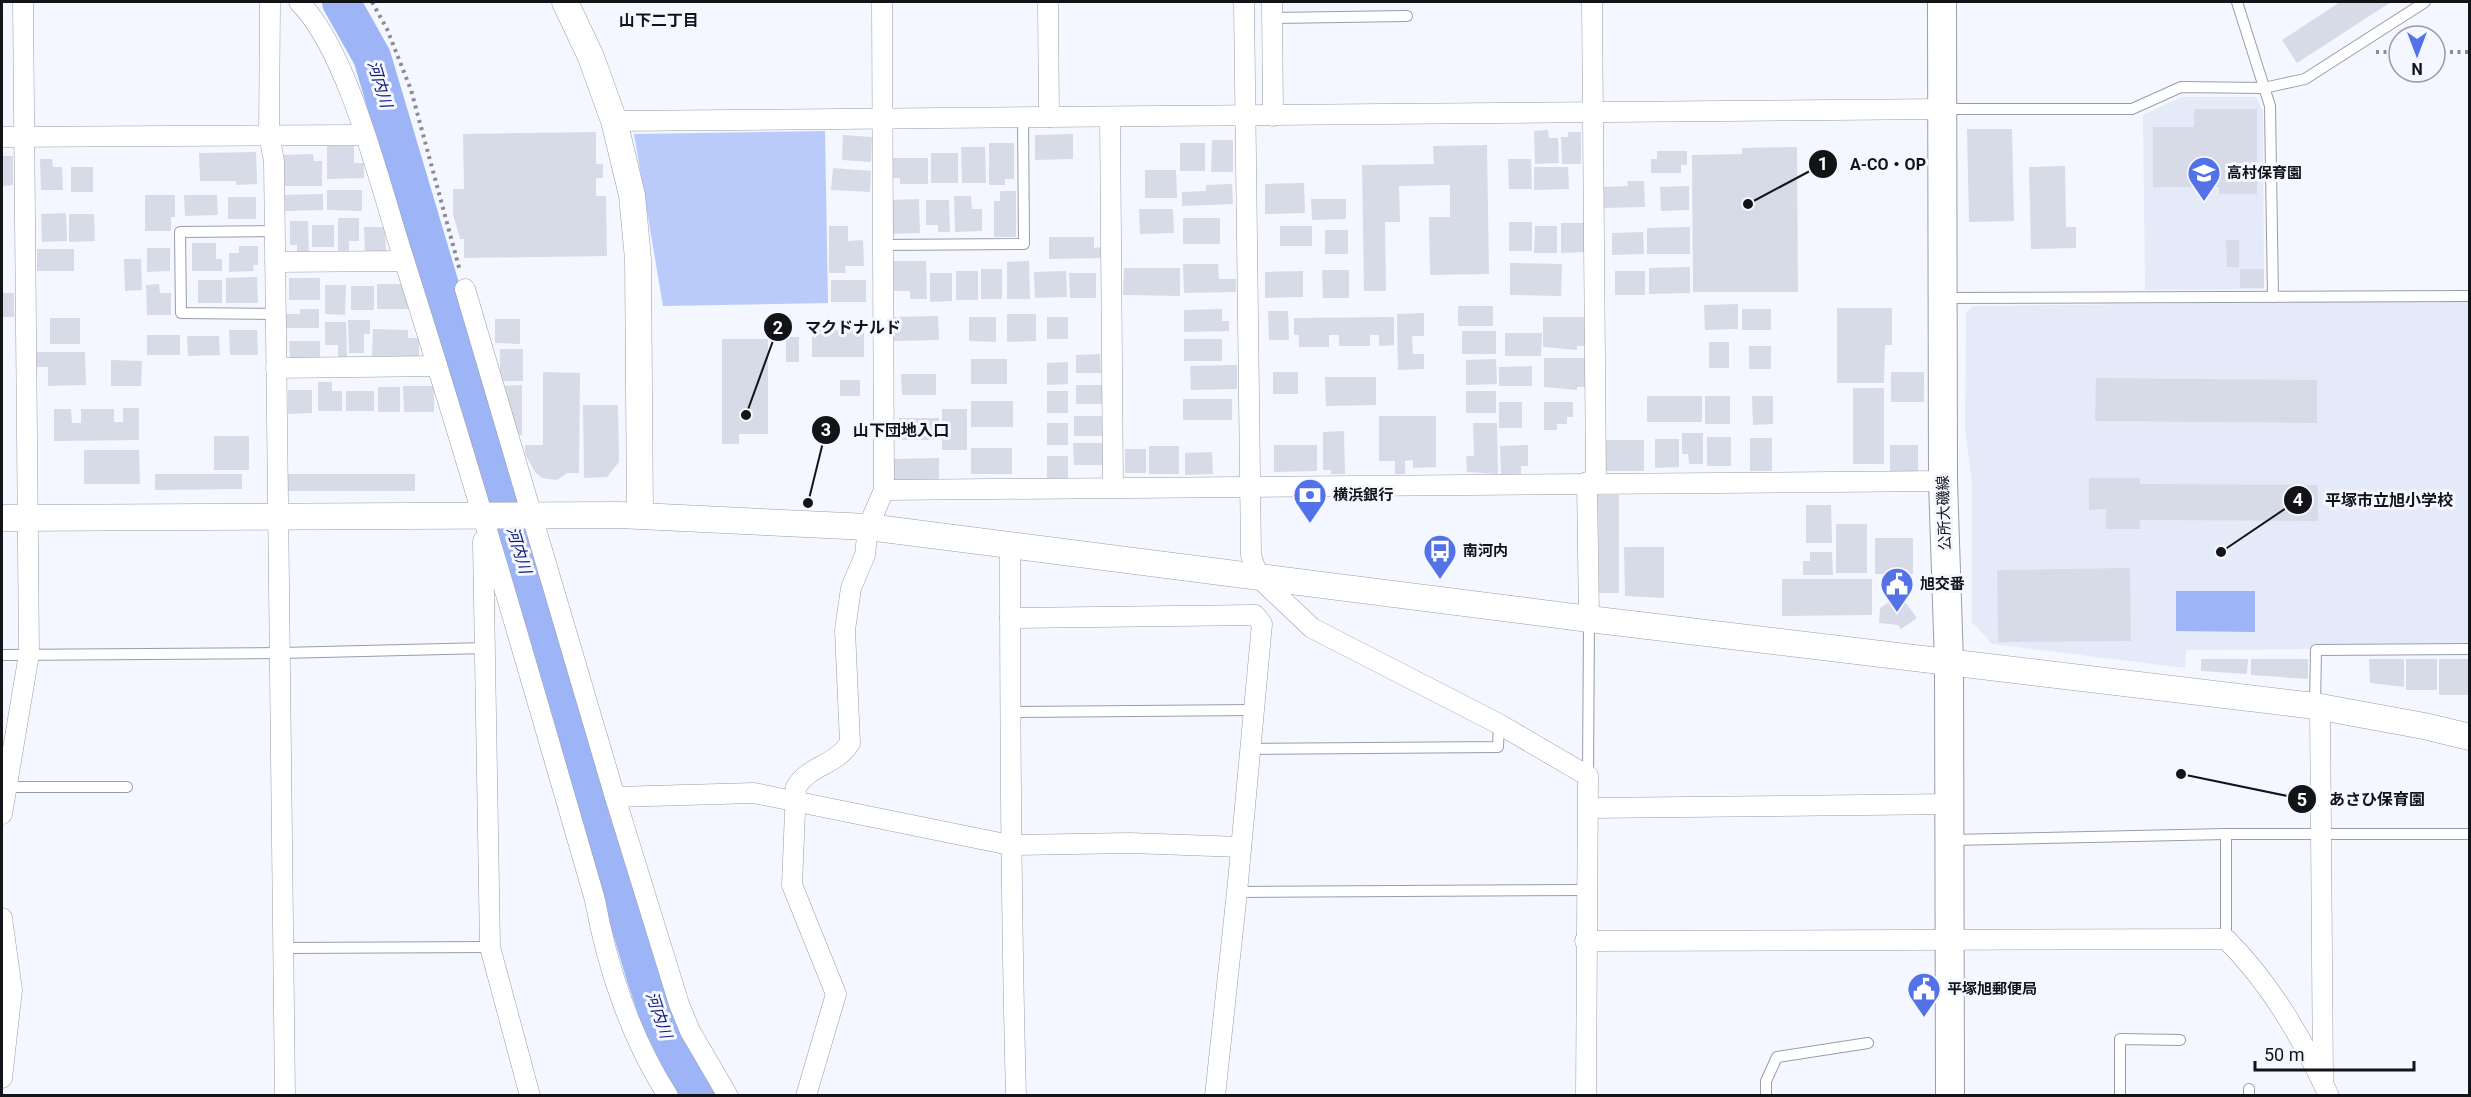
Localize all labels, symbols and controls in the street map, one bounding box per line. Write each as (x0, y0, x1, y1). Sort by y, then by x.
district label: 山下二丁目 (619, 11, 699, 30)
north arrow (2387, 24, 2447, 84)
water label: 河内川 (364, 58, 397, 112)
text: N (2411, 59, 2423, 78)
callout: A-CO・OP (1808, 147, 1938, 181)
text: 1 (1818, 153, 1828, 174)
text: A-CO・OP (1850, 155, 1926, 174)
school or university icon: 高村保育園 (2186, 155, 2222, 202)
place label: 高村保育園 (2227, 164, 2302, 182)
callout: マクドナルド (763, 310, 913, 344)
text: 2 (773, 317, 783, 338)
text: マクドナルド (805, 318, 901, 337)
callout: 山下団地入口 (811, 413, 961, 447)
text: 3 (821, 419, 831, 440)
text: 山下団地入口 (853, 421, 949, 440)
street label: 公所大磯線 (1934, 475, 1954, 551)
bank icon: 横浜銀行 (1292, 477, 1328, 524)
callout: 平塚市立旭小学校 (2283, 483, 2465, 517)
place label: 横浜銀行 (1333, 486, 1393, 504)
text: 4 (2293, 489, 2303, 510)
text: 平塚市立旭小学校 (2325, 491, 2453, 510)
water label: 河内川 (503, 524, 536, 578)
bus stop icon: 南河内 (1422, 533, 1458, 580)
place label: 南河内 (1463, 542, 1508, 560)
public building icon: 旭交番 (1879, 566, 1915, 613)
place label: 旭交番 (1920, 575, 1965, 593)
callout: あさひ保育園 (2287, 782, 2437, 816)
text: 5 (2297, 789, 2307, 810)
text: あさひ保育園 (2329, 790, 2425, 809)
public building icon: 平塚旭郵便局 (1906, 971, 1942, 1018)
place label: 平塚旭郵便局 (1947, 980, 2037, 998)
water label: 河内川 (642, 989, 676, 1043)
scale bar (2255, 1034, 2414, 1072)
text: 50 m (2264, 1044, 2304, 1065)

